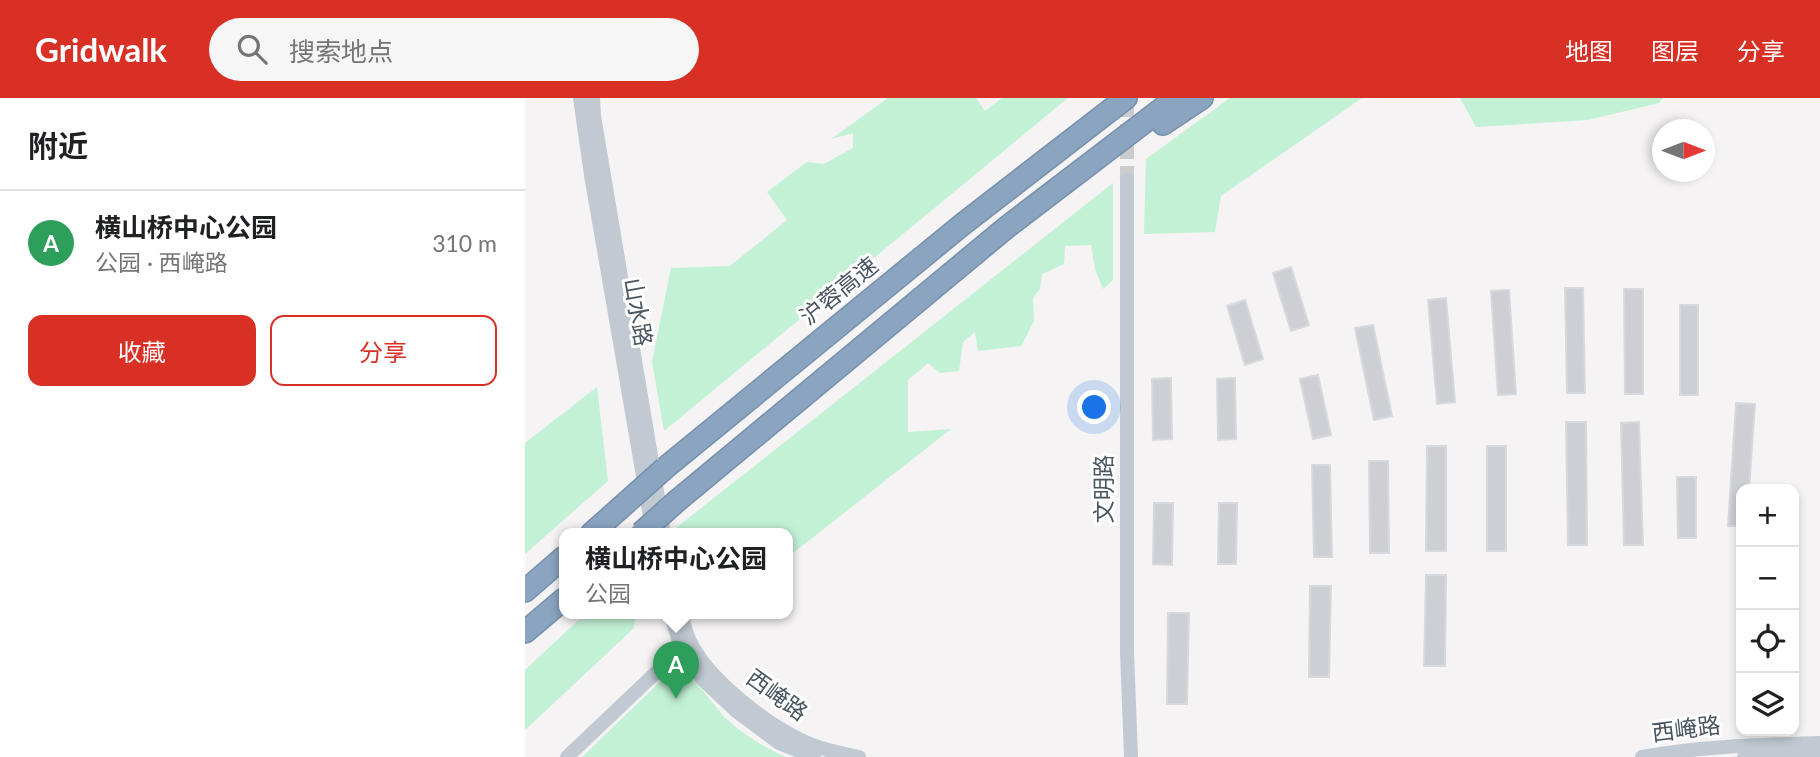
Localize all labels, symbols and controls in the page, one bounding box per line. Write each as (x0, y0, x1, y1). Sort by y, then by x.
search box (209, 18, 699, 81)
text: Gridwalk (35, 29, 167, 69)
icon: search (233, 30, 271, 68)
text: 搜索地点 (289, 35, 393, 67)
text: 地图 (1565, 36, 1613, 65)
text: 图层 (1651, 36, 1699, 65)
text: 分享 (1737, 36, 1785, 65)
north arrow (1652, 119, 1715, 182)
text: 附近 (28, 127, 88, 163)
text: 横山桥中心公园 (95, 211, 277, 243)
text: A (43, 229, 59, 257)
text: 310 m (432, 229, 497, 257)
text: 公园 · 西崦路 (95, 248, 228, 276)
street label: 沪蓉高速 (794, 250, 883, 330)
street label: 山水路 (619, 275, 659, 348)
button: 收藏 (28, 315, 256, 386)
button: 分享 (270, 315, 497, 386)
your location (1077, 390, 1111, 424)
street label: 文明路 (1089, 455, 1117, 524)
map controls (1736, 484, 1799, 736)
button: + (1736, 484, 1799, 547)
popup (559, 528, 793, 619)
text: 横山桥中心公园 (585, 542, 767, 574)
button: − (1736, 547, 1799, 610)
text: 公园 (585, 579, 631, 607)
button: locate (1736, 610, 1799, 673)
pin: A (653, 641, 699, 699)
street label: 西崦路 (741, 663, 814, 726)
button: layers (1736, 673, 1799, 736)
street label: 西崦路 (1650, 710, 1722, 746)

